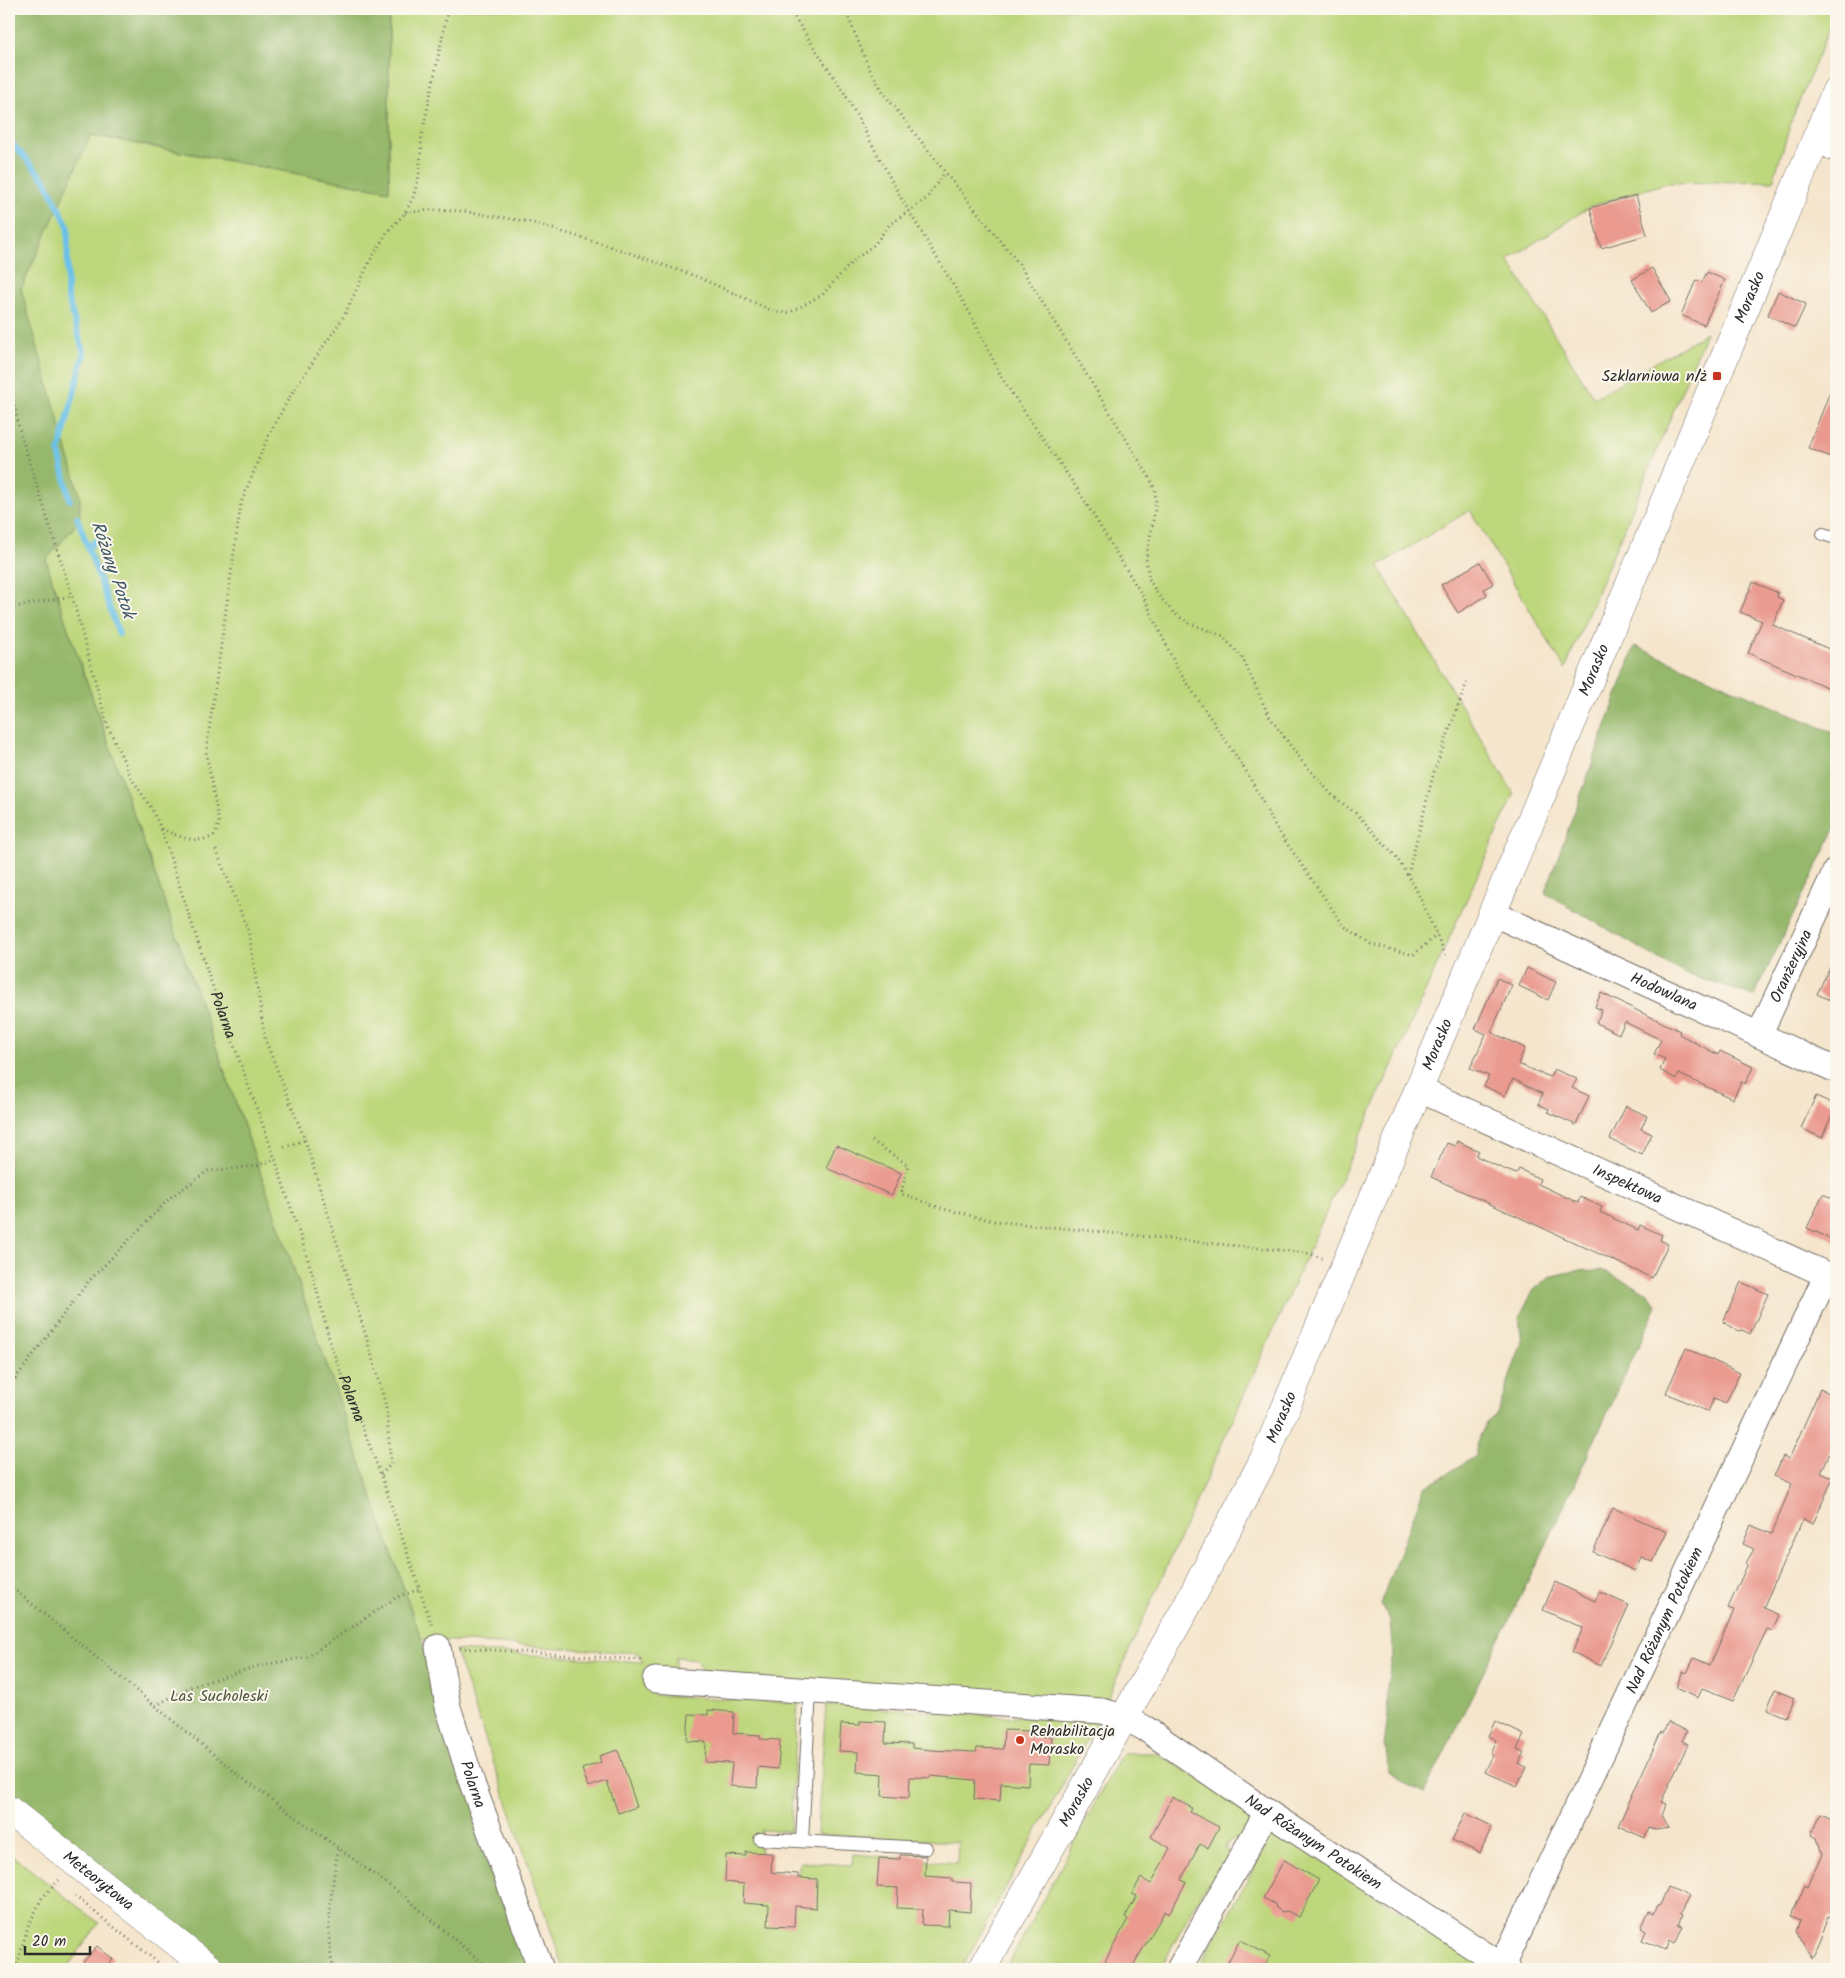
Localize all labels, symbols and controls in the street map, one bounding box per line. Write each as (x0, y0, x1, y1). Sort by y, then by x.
street label: Morasko (1728, 267, 1772, 327)
place label: Szklarniowa n/ż (1602, 364, 1707, 389)
marker: Szklarniowa n/ż (1711, 370, 1723, 382)
water label: Różany Potok (82, 517, 143, 625)
street label: Morasko (1572, 640, 1616, 700)
street label: Oranżeryjna (1763, 925, 1819, 1007)
street label: Hodowlana (1626, 965, 1702, 1018)
street label: Polarna (203, 987, 243, 1042)
street label: Morasko (1415, 1015, 1459, 1074)
street label: Inspektowa (1588, 1157, 1666, 1211)
street label: Polarna (331, 1371, 372, 1426)
street label: Morasko (1259, 1387, 1303, 1447)
street label: Nad Różanym Potokiem (1619, 1542, 1710, 1698)
park label: Las Sucholeski (170, 1684, 269, 1709)
place label: Rehabilitacja Morasko (1030, 1719, 1115, 1762)
marker: Rehabilitacja Morasko (1014, 1734, 1026, 1746)
street label: Polarna (453, 1757, 493, 1812)
street label: Morasko (1052, 1772, 1101, 1832)
street label: Nad Różanym Potokiem (1240, 1788, 1387, 1897)
street label: Meteorytowa (57, 1845, 140, 1917)
scale bar (25, 1923, 90, 1955)
text: 20 m (32, 1930, 66, 1954)

